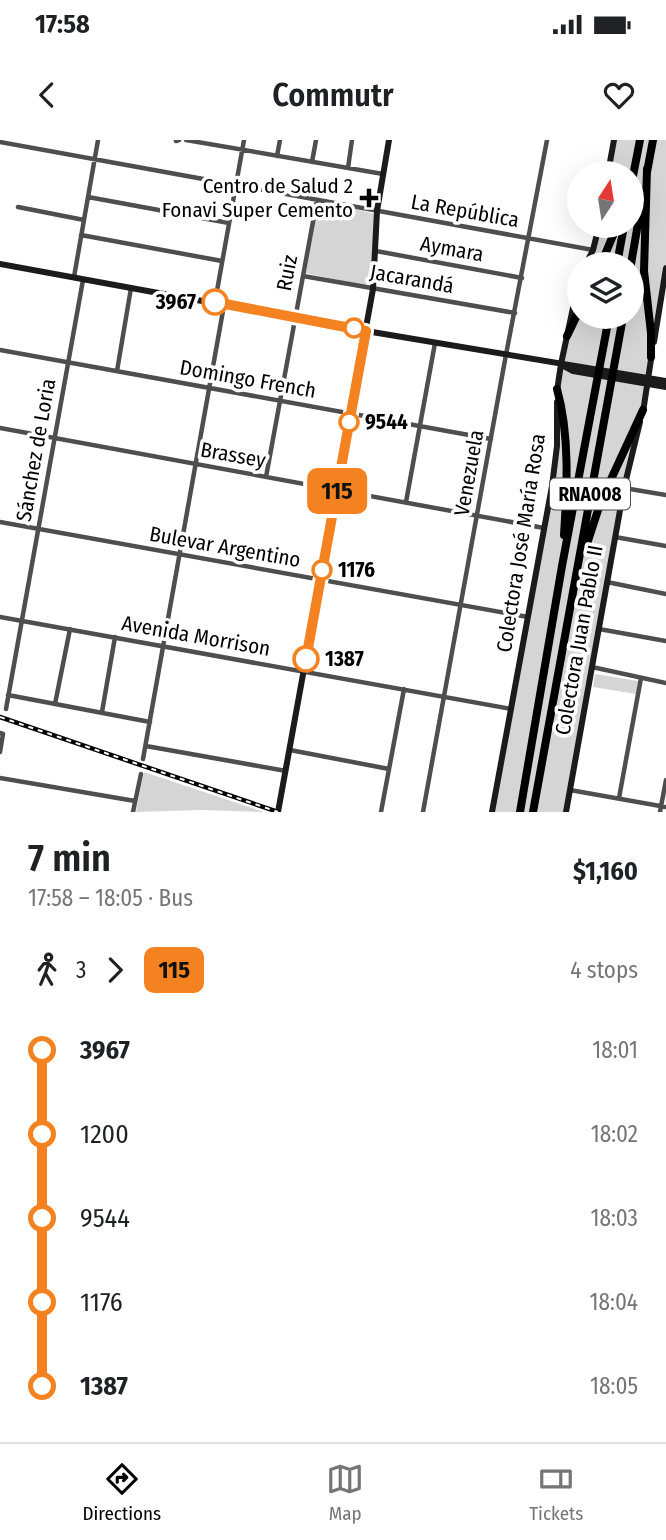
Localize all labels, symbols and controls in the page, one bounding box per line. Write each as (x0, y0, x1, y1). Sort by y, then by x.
text: 17:58 (35, 9, 90, 40)
icon: back (28, 76, 66, 114)
text: Commutr (272, 76, 394, 114)
icon: heart (600, 76, 638, 114)
north arrow (567, 161, 644, 238)
map controls (567, 161, 644, 329)
place label: Centro de Salud 2 Fonavi Super Cemento (162, 173, 353, 223)
marker: Centro de Salud 2 Fonavi Super Cemento (359, 188, 379, 208)
street label: La República (409, 189, 521, 233)
street label: Aymara (418, 231, 486, 267)
button: layers (567, 252, 644, 329)
street label: Ruiz (271, 253, 303, 293)
street label: Jacarandá (368, 259, 456, 299)
place label: 3967 (155, 289, 196, 315)
marker: 3967 (202, 289, 228, 315)
unlabelled marker (344, 318, 364, 338)
street label: Domingo French (178, 354, 318, 404)
street label: Sánchez de Loria (11, 377, 61, 523)
place label: 9544 (365, 409, 408, 435)
marker: 9544 (339, 412, 359, 432)
street label: Venezuela (449, 428, 489, 518)
street label: Colectora José María Rosa (491, 432, 551, 654)
street label: Brassey (198, 436, 268, 474)
line badge: 115 (297, 468, 377, 514)
text: 115 (321, 477, 353, 505)
road number: RNA008 (550, 478, 630, 510)
street label: Bulevar Argentino (147, 521, 303, 573)
street label: Colectora Juan Pablo II (549, 543, 609, 737)
place label: 1176 (338, 557, 375, 583)
marker: 1176 (312, 560, 332, 580)
street label: Avenida Morrison (120, 610, 272, 662)
marker: 1387 (293, 646, 319, 672)
place label: 1387 (325, 646, 364, 672)
text: 7 min (28, 835, 111, 881)
text: $1,160 (573, 856, 638, 887)
text: 17:58 – 18:05 · Bus (28, 884, 193, 912)
icon: walk (28, 951, 66, 989)
icon: forward (96, 951, 134, 989)
text: 3 (76, 956, 86, 984)
text: 115 (158, 956, 190, 984)
text: 4 stops (570, 956, 638, 984)
text: 3967 (80, 1035, 130, 1066)
text: 18:01 (592, 1036, 638, 1064)
text: 1200 (80, 1119, 129, 1150)
text: 18:02 (591, 1120, 638, 1148)
text: 9544 (80, 1203, 130, 1234)
text: 18:03 (591, 1204, 638, 1232)
text: 1176 (80, 1287, 123, 1318)
text: 18:04 (590, 1288, 638, 1316)
text: 1387 (80, 1371, 128, 1402)
text: 18:05 (590, 1372, 638, 1400)
tab: Directions (83, 1460, 161, 1525)
tab: Map (326, 1460, 364, 1525)
tab: Tickets (529, 1460, 583, 1525)

